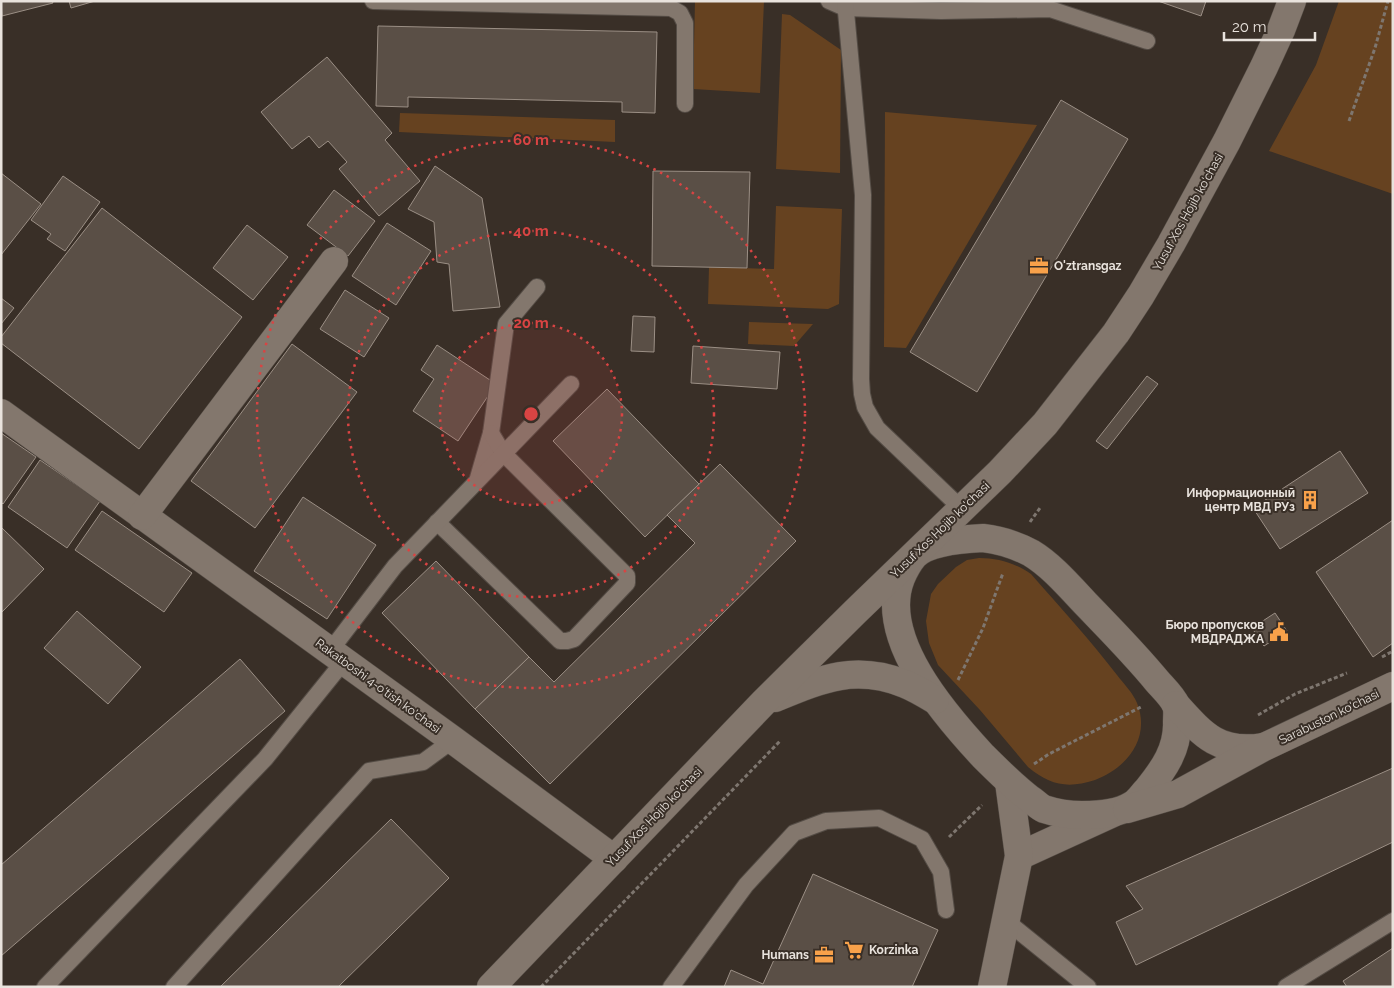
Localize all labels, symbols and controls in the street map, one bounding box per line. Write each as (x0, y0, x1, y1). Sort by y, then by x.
scale bar (1224, 10, 1315, 42)
text: 20 m (1232, 18, 1267, 36)
text: 60 m (513, 131, 549, 149)
street label: Yusuf Xos Hojib ko'chasi (1150, 151, 1226, 273)
text: 40 m (513, 222, 549, 240)
office icon: O'ztransgaz (1028, 255, 1050, 277)
place label: O'ztransgaz (1054, 259, 1122, 273)
text: 20 m (513, 314, 549, 332)
centre of rings (522, 405, 540, 423)
street label: Yusuf Xos Hojib ko'chasi (888, 479, 992, 581)
place label: Информационный центр МВД РУз (1186, 486, 1295, 514)
building icon: Информационный центр МВД РУз (1299, 489, 1321, 511)
place label: Бюро пропусков МВДРАДЖА (1166, 618, 1265, 646)
public building icon: Бюро пропусков МВДРАДЖА (1268, 621, 1290, 643)
street label: Rakatboshi 4-o'tish ko'chasi (313, 636, 443, 736)
street label: Sarabuston ko'chasi (1277, 687, 1381, 747)
street label: Yusuf Xos Hojib ko'chasi (603, 765, 705, 869)
supermarket icon: Korzinka (843, 939, 865, 961)
place label: Korzinka (869, 943, 918, 957)
office icon: Humans (813, 944, 835, 966)
place label: Humans (761, 948, 809, 962)

